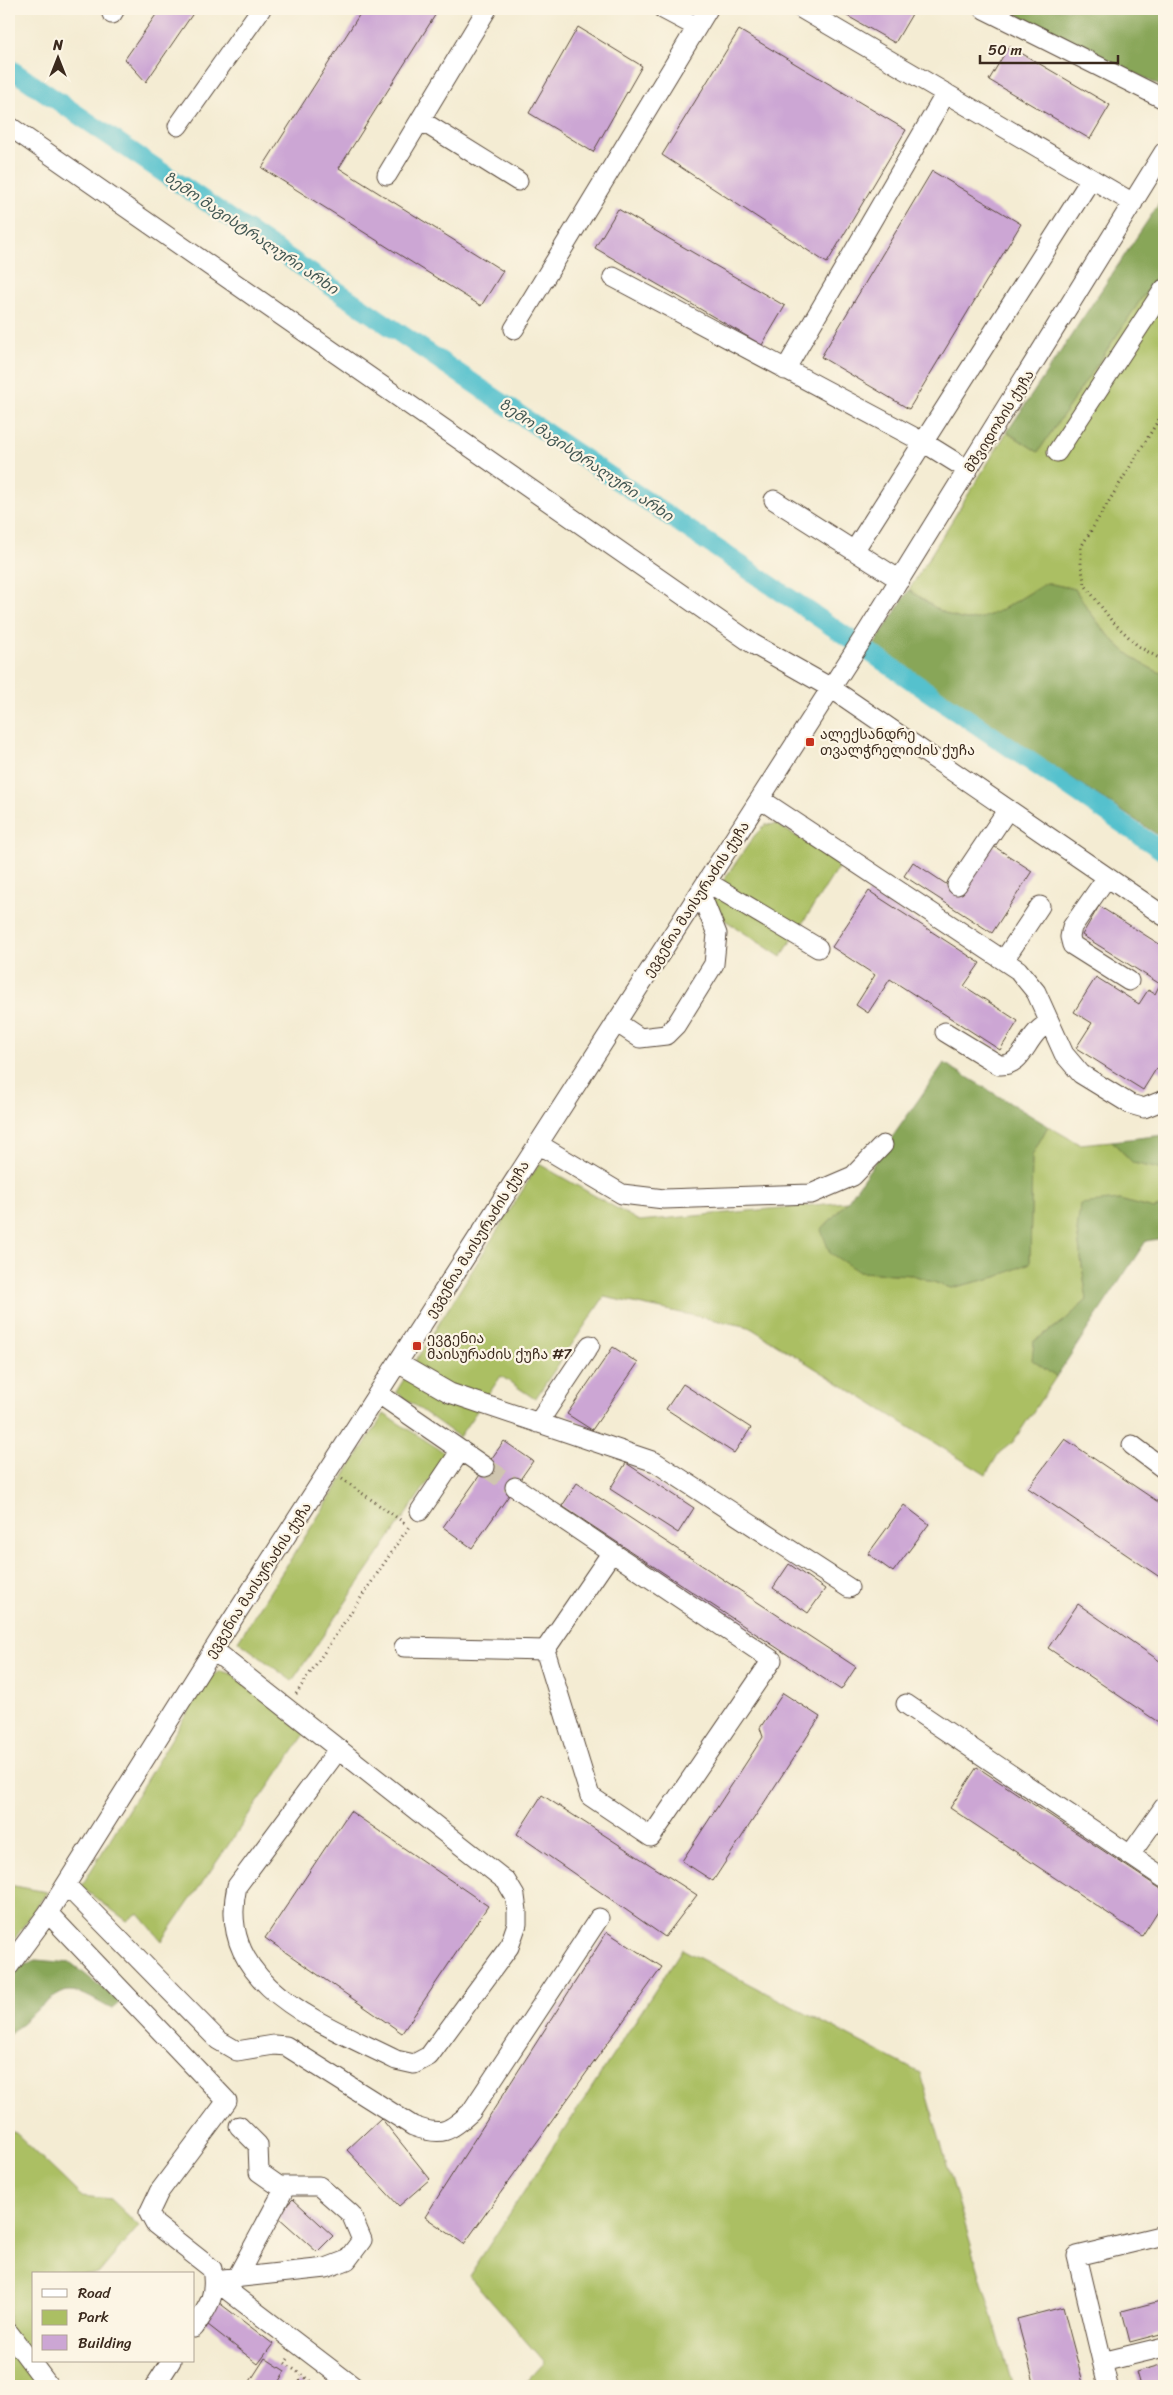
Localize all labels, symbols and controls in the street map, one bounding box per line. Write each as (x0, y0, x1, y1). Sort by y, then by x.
north arrow (32, 32, 82, 82)
scale bar (980, 32, 1118, 64)
text: N (52, 33, 63, 58)
text: 50 m (988, 37, 1023, 63)
water label: ზემო მაგისტრალური არხი (158, 165, 345, 302)
street label: მშვიდობის ქუჩა (958, 365, 1041, 478)
water label: ზემო მაგისტრალური არხი (493, 392, 680, 529)
place label: ალექსანდრე თვალჭრელიძის ქუჩა (820, 722, 975, 763)
marker: ალექსანდრე თვალჭრელიძის ქუჩა (804, 736, 816, 748)
street label: ევგენია მაისურაძის ქუჩა (636, 816, 756, 982)
street label: ევგენია მაისურაძის ქუჩა (419, 1155, 536, 1323)
place label: ევგენია მაისურაძის ქუჩა #7 (427, 1326, 572, 1367)
marker: ევგენია მაისურაძის ქუჩა #7 (411, 1340, 423, 1352)
street label: ევგენია მაისურაძის ქუჩა (198, 1497, 318, 1663)
legend (32, 2272, 195, 2362)
text: Road (78, 2280, 111, 2306)
text: Park (78, 2304, 109, 2330)
text: Building (78, 2330, 132, 2356)

